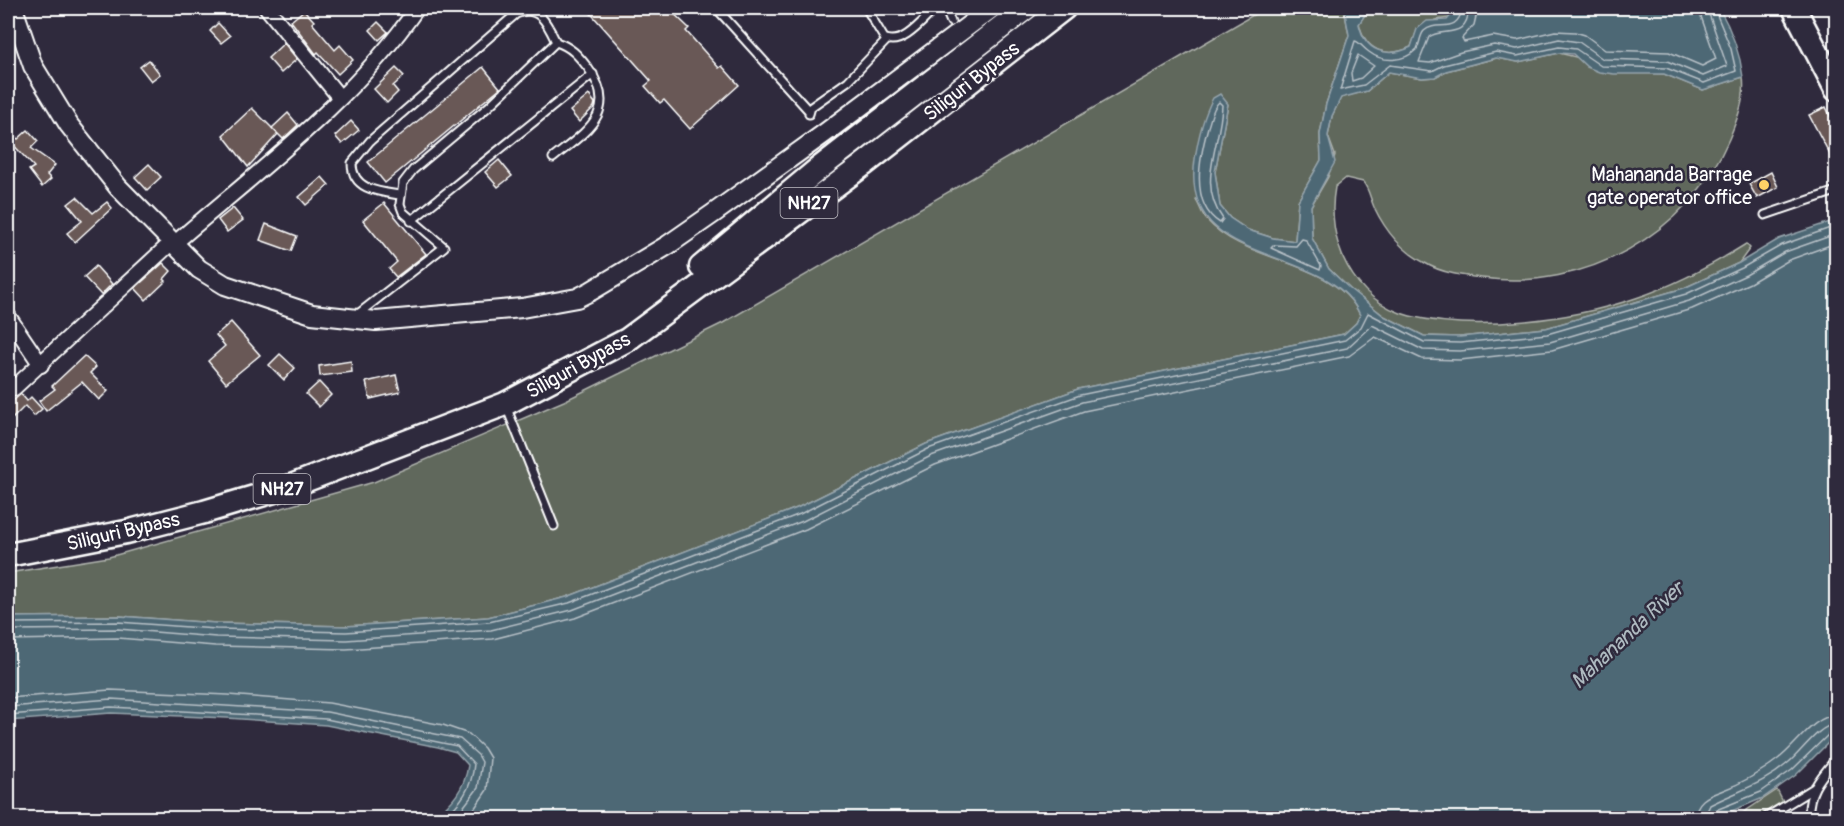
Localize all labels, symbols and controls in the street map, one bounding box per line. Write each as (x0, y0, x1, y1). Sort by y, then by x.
street label: Siliguri Bypass (918, 36, 1024, 127)
place label: Mahananda Barrage gate operator office (1587, 162, 1752, 210)
marker: Mahananda Barrage gate operator office (1757, 178, 1771, 192)
road number: NH27 (780, 188, 838, 218)
street label: Siliguri Bypass (522, 327, 635, 404)
road number: NH27 (254, 474, 310, 504)
street label: Siliguri Bypass (64, 506, 182, 557)
water label: Mahananda River (1565, 574, 1691, 695)

